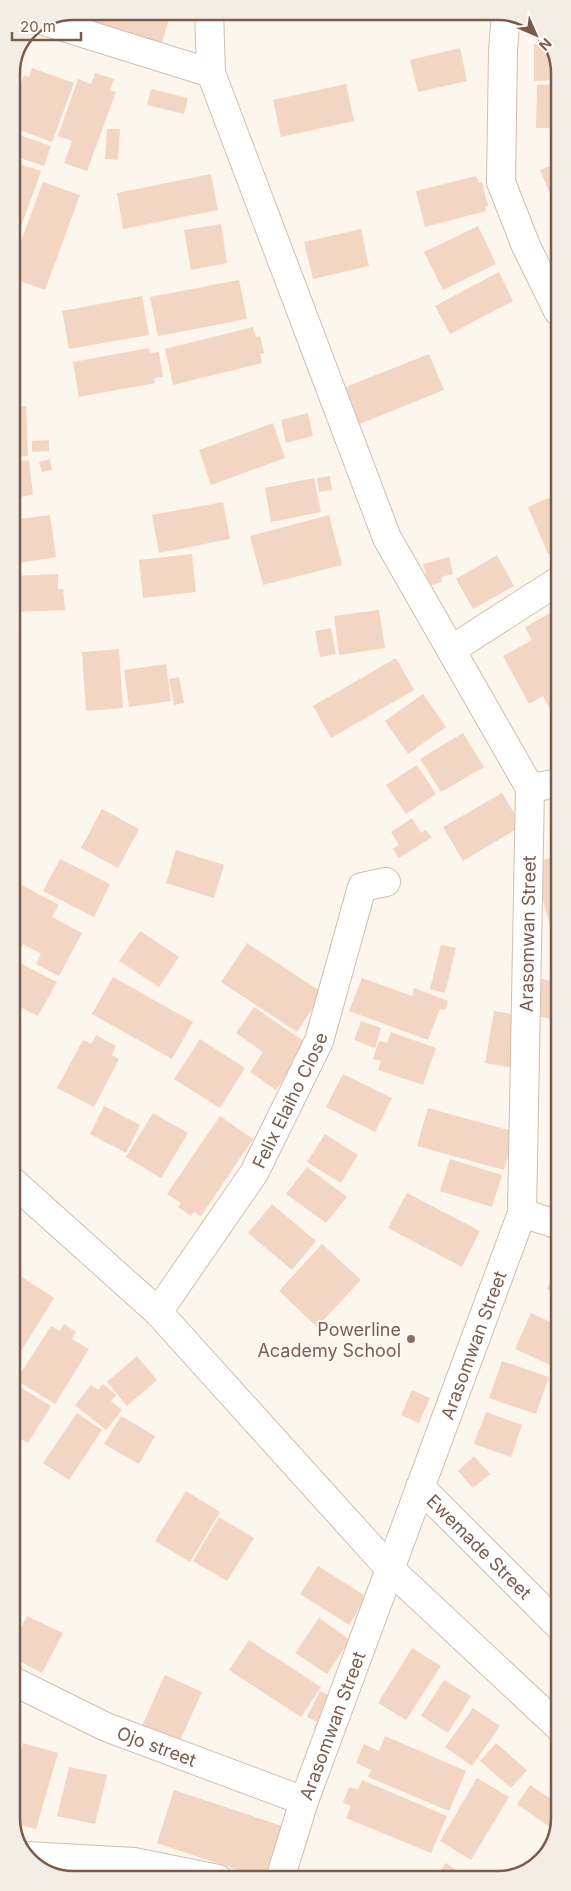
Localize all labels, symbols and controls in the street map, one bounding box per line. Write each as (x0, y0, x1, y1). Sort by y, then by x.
scale bar (12, 10, 81, 42)
north arrow (511, 10, 561, 60)
text: 20 m (20, 17, 56, 36)
text: N (536, 35, 555, 54)
street label: Arasomwan Street (515, 855, 539, 1012)
street label: Felix Elaiho Close (248, 1030, 331, 1172)
street label: Arasomwan Street (436, 1268, 510, 1422)
place label: Powerline Academy School (257, 1319, 401, 1361)
marker: Powerline Academy School (405, 1333, 417, 1345)
street label: Ewemade Street (423, 1490, 536, 1603)
street label: Arasomwan Street (295, 1648, 369, 1803)
street label: Ojo street (114, 1722, 199, 1770)

